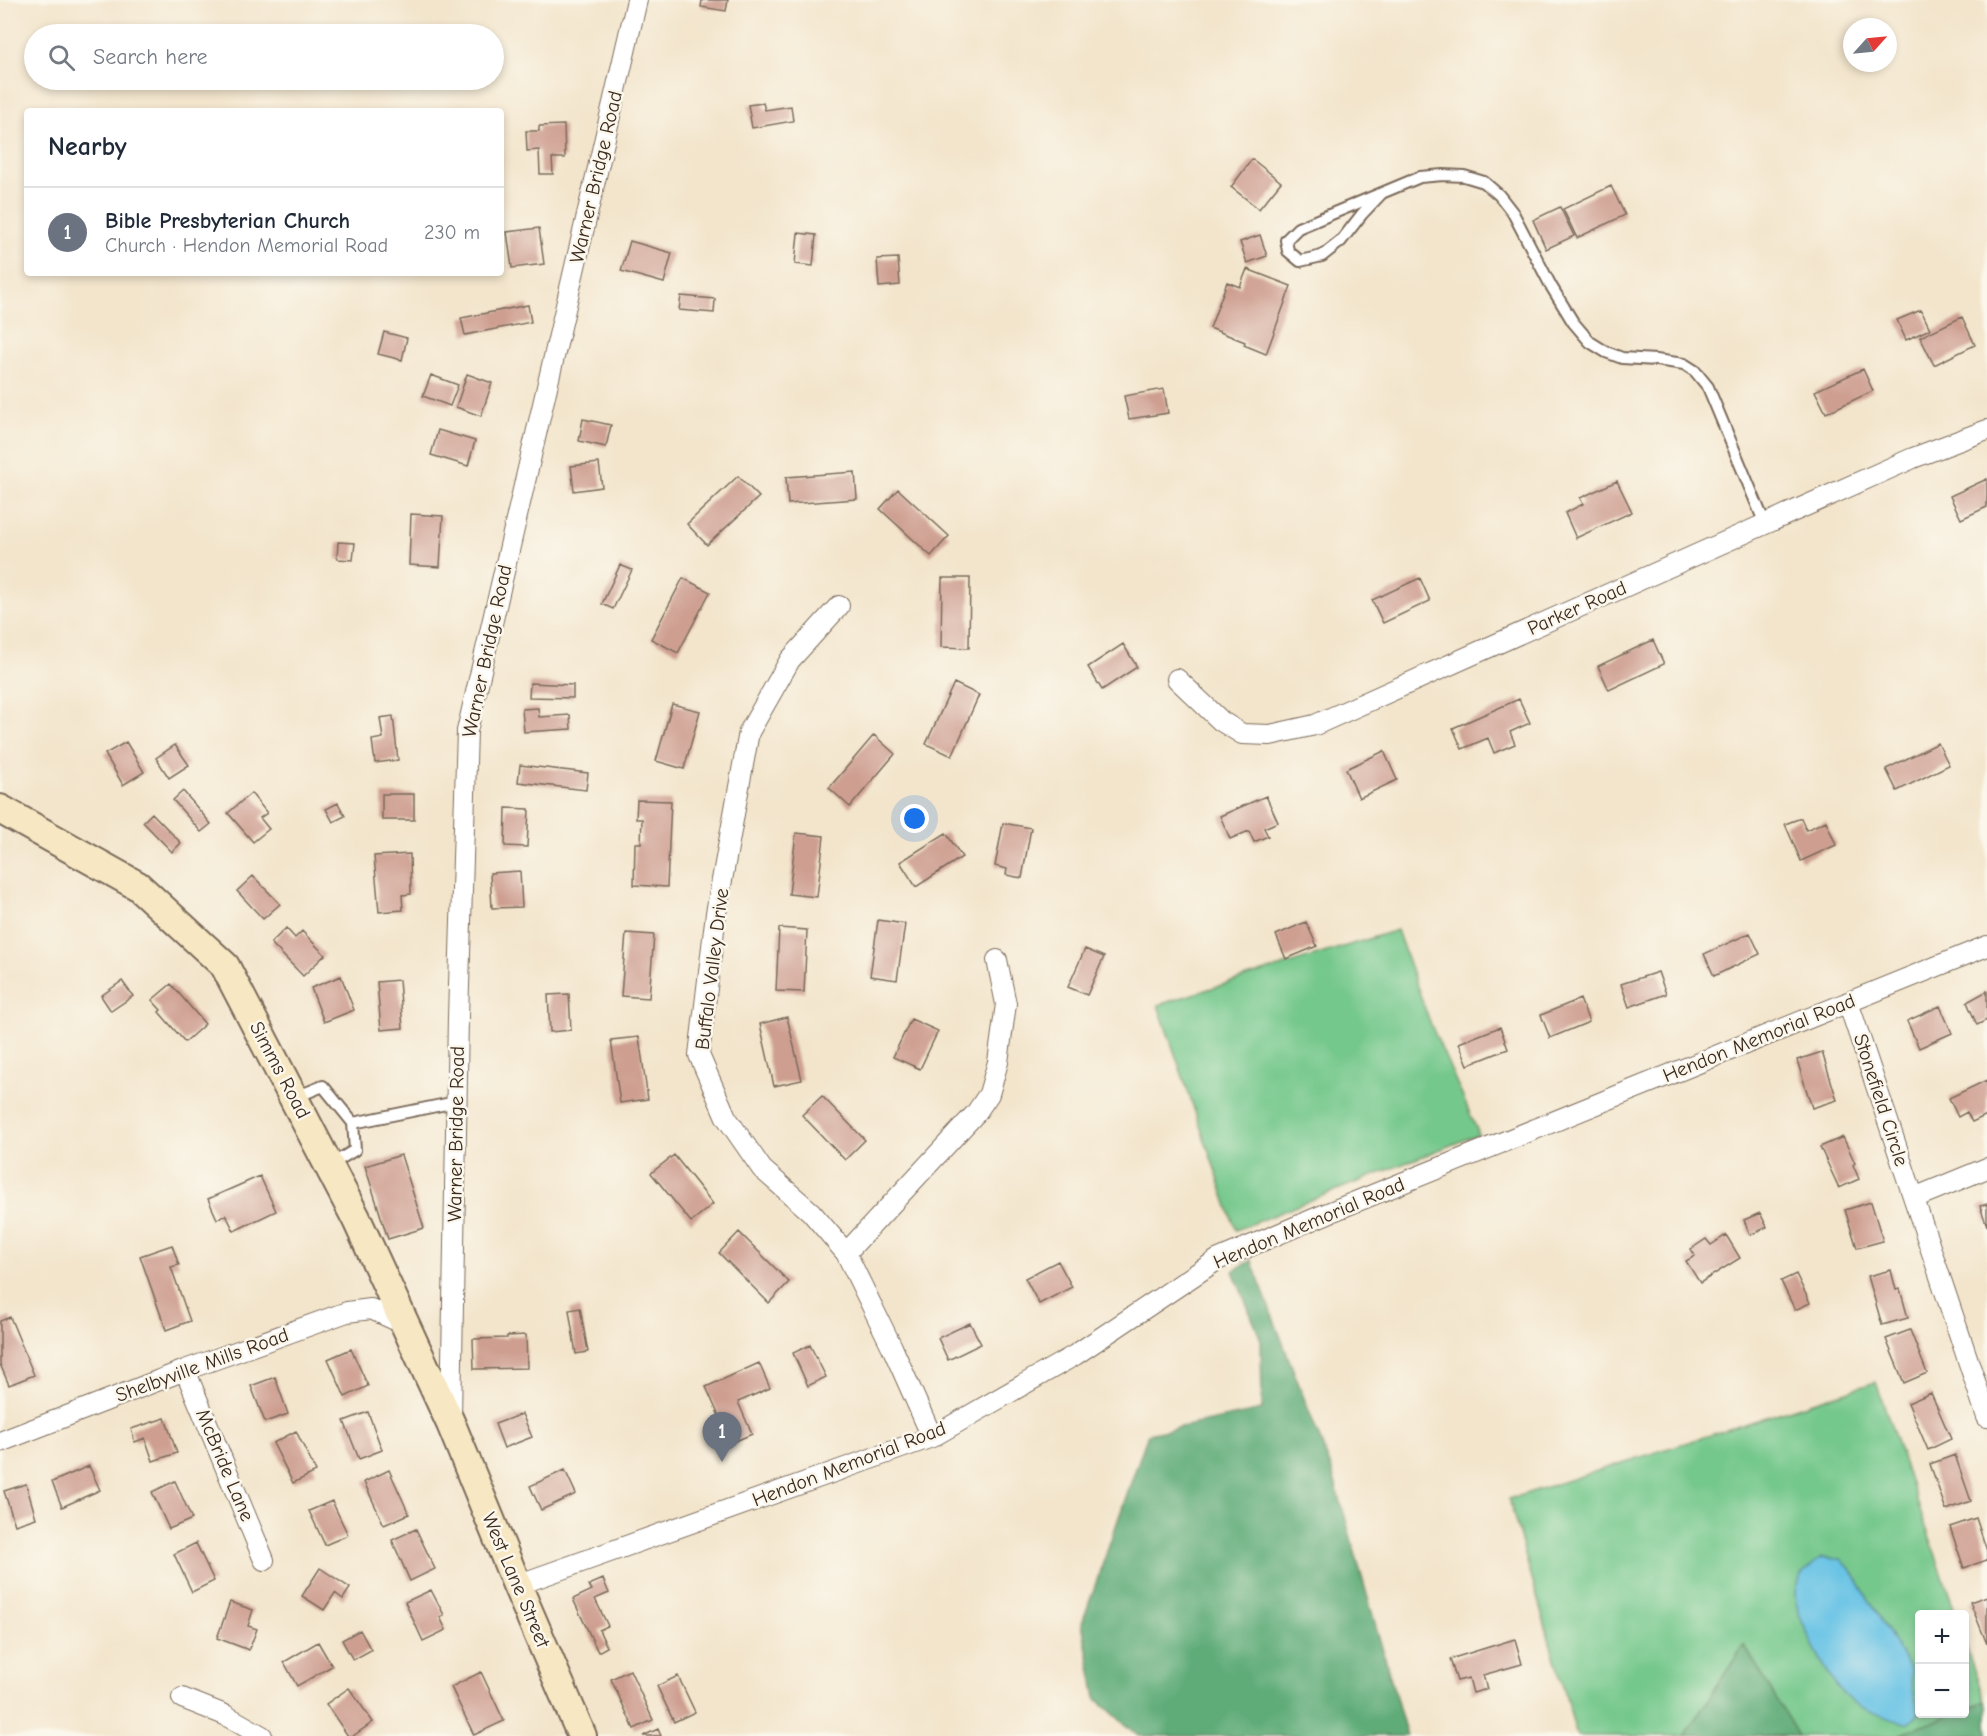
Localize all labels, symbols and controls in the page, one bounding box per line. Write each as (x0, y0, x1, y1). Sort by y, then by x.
north arrow (1843, 18, 1897, 72)
search box (24, 24, 504, 90)
icon: search (45, 41, 78, 74)
text: Search here (93, 44, 208, 70)
street label: Warner Bridge Road (565, 89, 627, 265)
text: Nearby (48, 132, 127, 162)
text: Bible Presbyterian Church (105, 208, 350, 234)
text: 1 (64, 221, 71, 244)
text: 230 m (424, 221, 480, 244)
text: Church · Hendon Memorial Road (105, 234, 388, 257)
street label: Warner Bridge Road (457, 563, 517, 739)
street label: Parker Road (1524, 576, 1630, 640)
your location (900, 804, 929, 833)
street label: Buffalo Valley Drive (691, 887, 733, 1051)
street label: Hendon Memorial Road (1659, 989, 1859, 1087)
street label: Simms Road (245, 1017, 315, 1123)
street label: Stonefield Circle (1849, 1031, 1913, 1169)
street label: Warner Bridge Road (443, 1046, 469, 1222)
street label: Hendon Memorial Road (1210, 1172, 1408, 1274)
street label: Shelbyville Mills Road (112, 1323, 292, 1407)
street label: McBride Lane (191, 1405, 259, 1525)
pin: 1 (702, 1412, 742, 1462)
street label: Hendon Memorial Road (749, 1416, 949, 1512)
street label: West Lane Street (477, 1509, 555, 1652)
map controls (1915, 1610, 1969, 1718)
button: + (1915, 1610, 1969, 1664)
button: − (1915, 1664, 1969, 1718)

